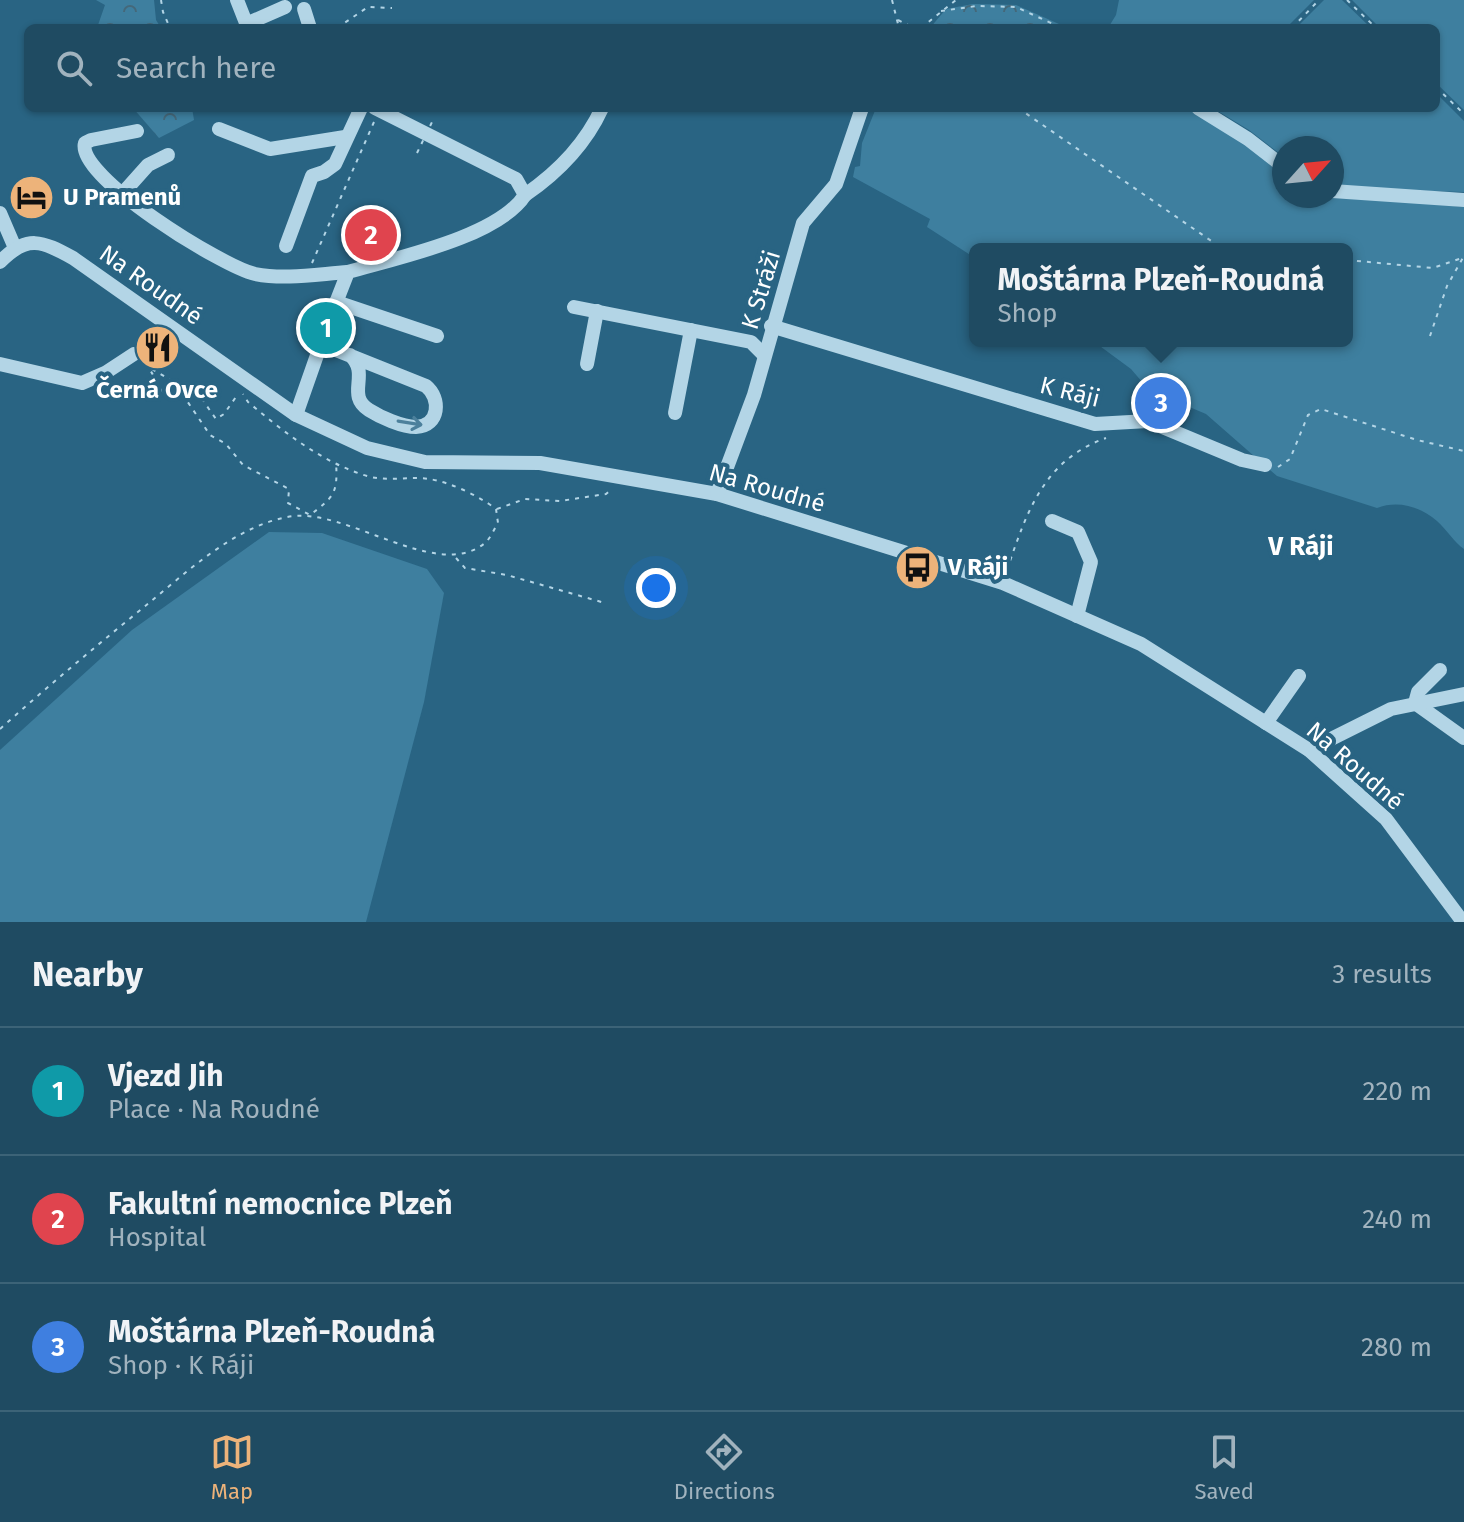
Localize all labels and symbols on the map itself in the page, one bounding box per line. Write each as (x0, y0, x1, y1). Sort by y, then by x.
north arrow (1272, 136, 1344, 208)
hotel icon: U Pramenů (8, 173, 56, 221)
place label: U Pramenů (63, 183, 181, 211)
pin: 2 (345, 205, 397, 265)
street label: Na Roudné (94, 239, 208, 331)
street label: K Stráži (736, 247, 786, 333)
pin: 1 (300, 298, 352, 358)
restaurant icon: Černá Ovce (133, 324, 181, 372)
street label: K Ráji (1037, 371, 1103, 413)
pin: 3 (1135, 373, 1187, 433)
place label: Černá Ovce (96, 375, 218, 404)
one-way arrow (396, 416, 422, 431)
street label: Na Roudné (706, 458, 828, 518)
district label: V Ráji (1267, 531, 1334, 562)
bus stop icon: V Ráji (893, 543, 941, 591)
place label: V Ráji (947, 553, 1008, 581)
your location (636, 568, 676, 608)
street label: Na Roudné (1301, 716, 1409, 816)

